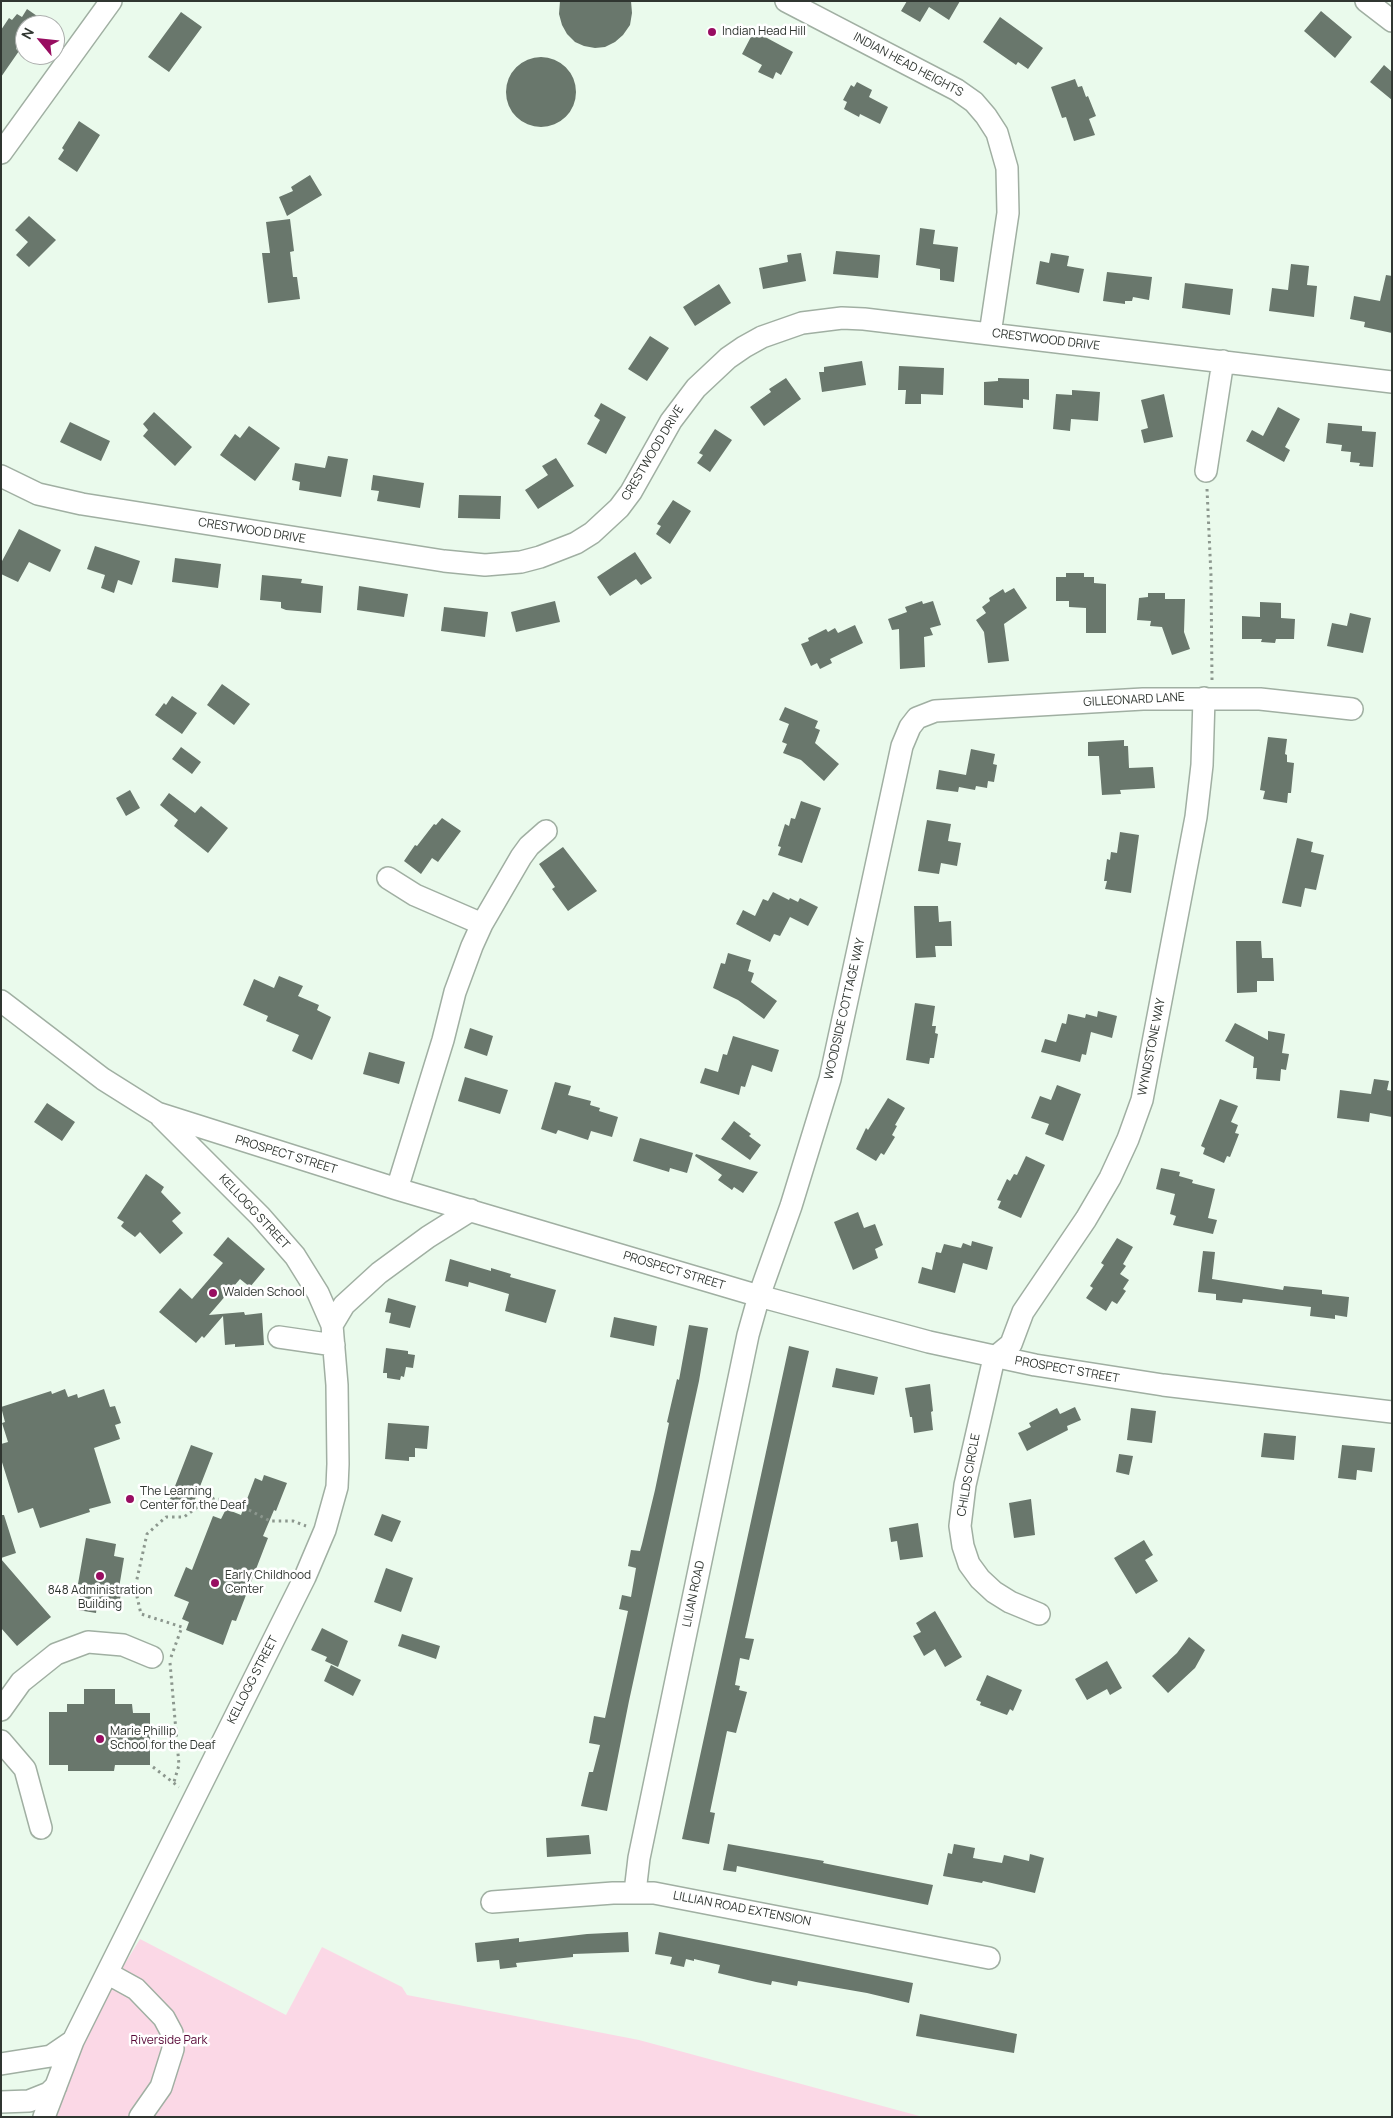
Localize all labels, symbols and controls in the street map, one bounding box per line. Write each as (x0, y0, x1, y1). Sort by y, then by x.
north arrow (15, 15, 65, 65)
text: N (16, 24, 38, 42)
place label: Indian Head Hill (722, 25, 806, 39)
marker: Indian Head Hill (706, 26, 718, 38)
street label: INDIAN HEAD HEIGHTS (851, 30, 965, 100)
street label: CRESTWOOD DRIVE (991, 326, 1101, 354)
street label: CRESTWOOD DRIVE (619, 403, 687, 503)
street label: CRESTWOOD DRIVE (197, 515, 307, 547)
street label: GILLEONARD LANE (1083, 690, 1185, 710)
street label: WOODSIDE COTTAGE WAY (822, 937, 868, 1081)
street label: WYNDSTONE WAY (1136, 997, 1168, 1097)
street label: PROSPECT STREET (233, 1133, 339, 1177)
street label: KELLOGG STREET (216, 1172, 292, 1252)
street label: PROSPECT STREET (621, 1249, 727, 1293)
place label: Walden School (223, 1286, 305, 1300)
marker: Walden School (207, 1287, 219, 1299)
street label: PROSPECT STREET (1014, 1354, 1120, 1386)
street label: CHILDS CIRCLE (955, 1432, 983, 1518)
place label: The Learning Center for the Deaf (140, 1485, 246, 1513)
marker: The Learning Center for the Deaf (124, 1493, 136, 1505)
street label: LILIAN ROAD (680, 1559, 708, 1629)
place label: Early Childhood Center (225, 1569, 311, 1597)
marker: 848 Administration Building (94, 1570, 106, 1582)
marker: Early Childhood Center (209, 1577, 221, 1589)
place label: 848 Administration Building (48, 1584, 152, 1612)
street label: KELLOGG STREET (225, 1634, 281, 1726)
place label: Marie Phillip School for the Deaf (110, 1725, 216, 1753)
marker: Marie Phillip School for the Deaf (94, 1733, 106, 1745)
street label: LILLIAN ROAD EXTENSION (672, 1889, 812, 1929)
park label: Riverside Park (131, 2034, 207, 2048)

